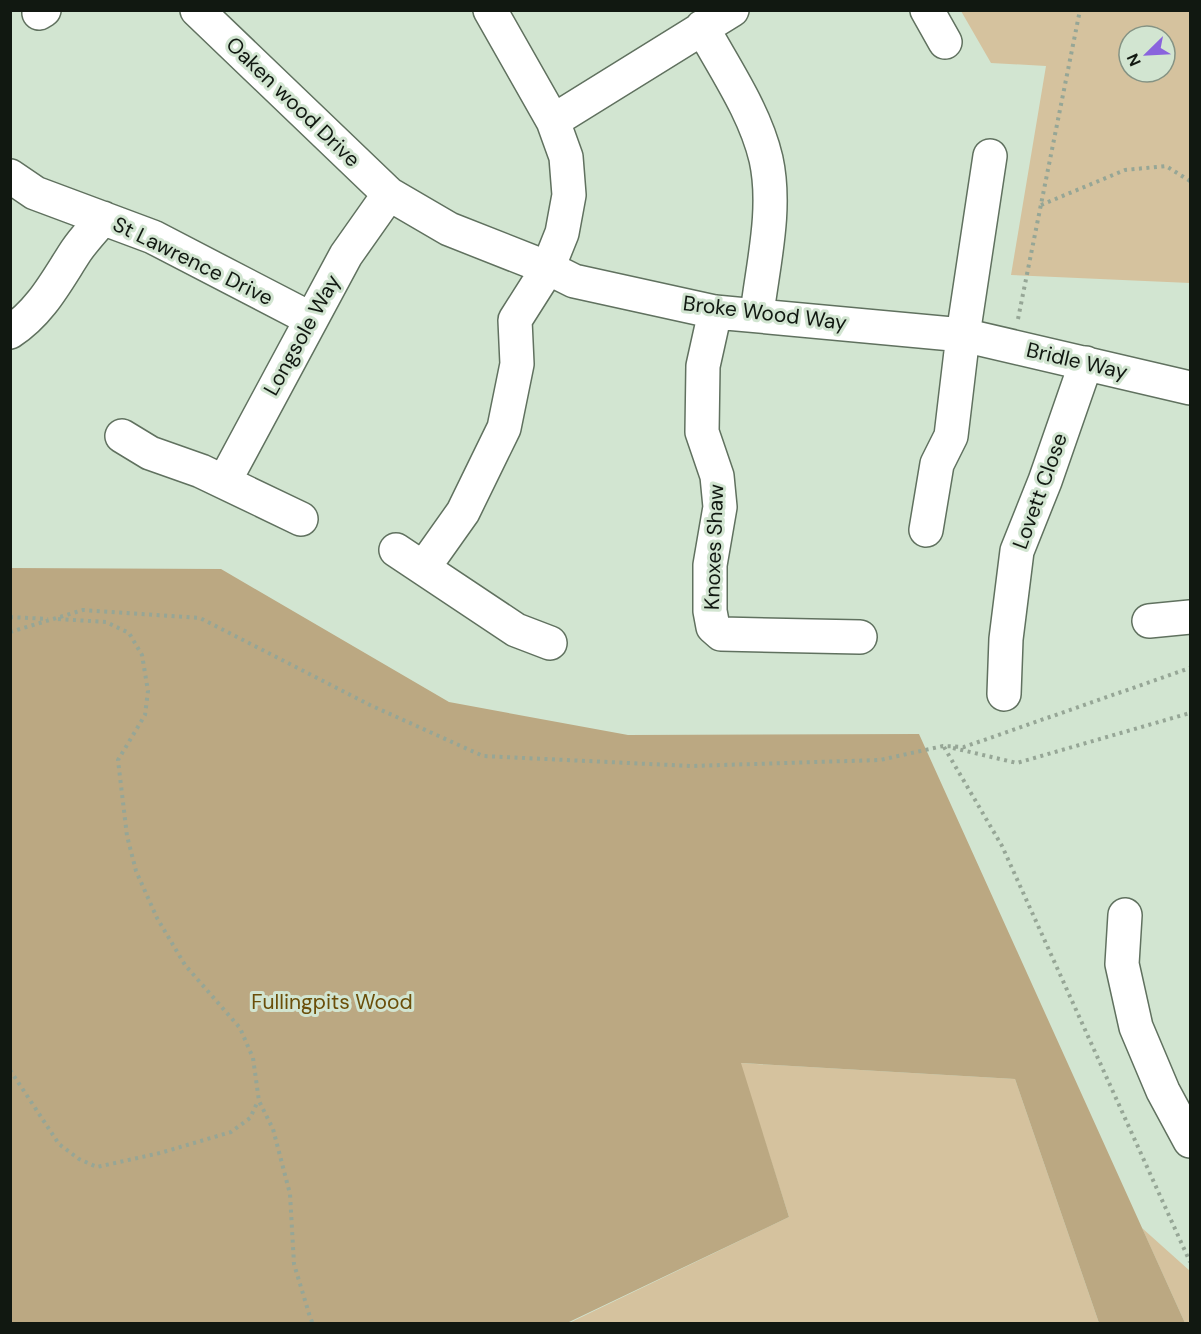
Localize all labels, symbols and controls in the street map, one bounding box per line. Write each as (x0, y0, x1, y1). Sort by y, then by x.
north arrow (1117, 24, 1177, 84)
street label: Oaken wood Drive (220, 31, 366, 173)
text: N (1122, 50, 1146, 69)
street label: St Lawrence Drive (108, 210, 278, 312)
street label: Longsole Way (257, 269, 347, 400)
street label: Broke Wood Way (681, 289, 849, 337)
street label: Bridle Way (1024, 336, 1131, 386)
street label: Lovett Close (1006, 429, 1074, 553)
street label: Knoxes Shaw (698, 484, 730, 610)
park label: Fullingpits Wood (251, 988, 413, 1016)

